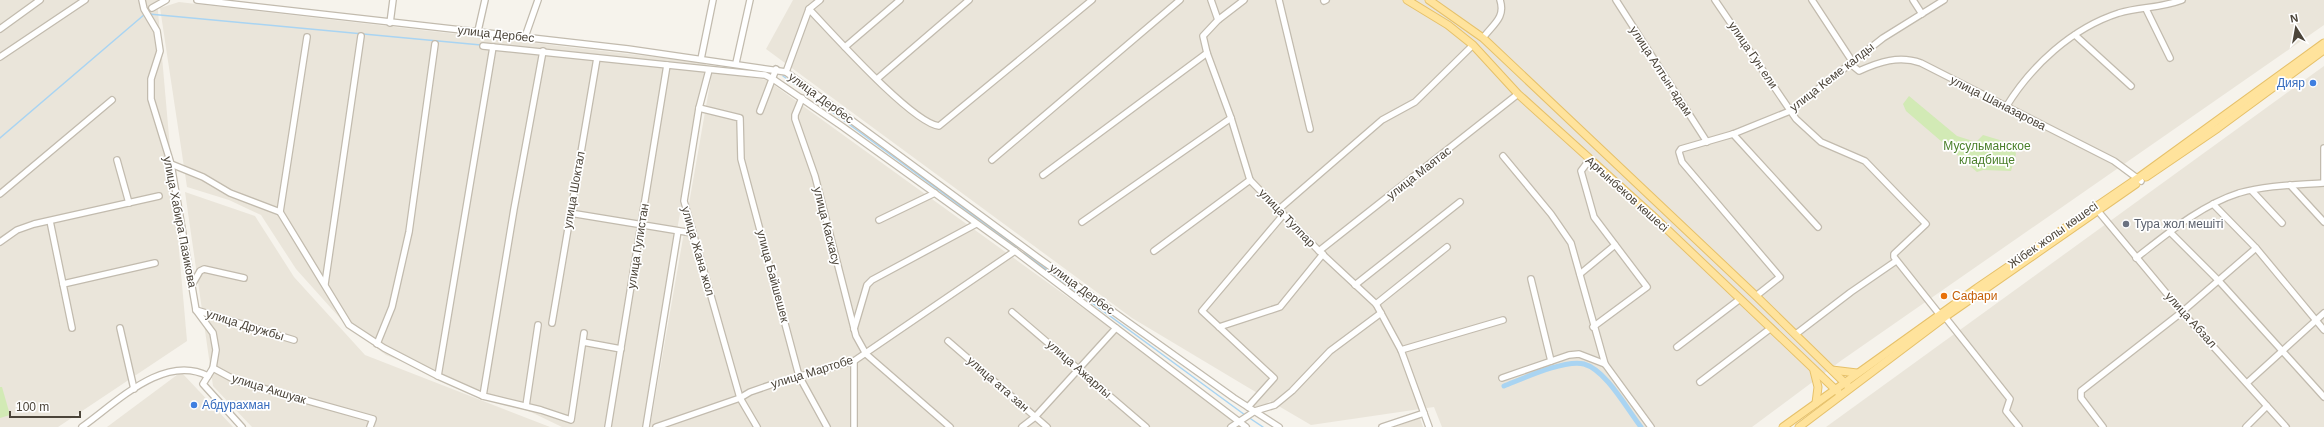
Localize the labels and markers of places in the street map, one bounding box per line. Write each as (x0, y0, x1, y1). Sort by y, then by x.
place label: Дияр (2277, 76, 2305, 90)
marker: Дияр (2308, 78, 2318, 88)
place label: Тура жол мешіті (2134, 217, 2223, 231)
marker: Тура жол мешіті (2121, 219, 2131, 229)
place label: Сафари (1952, 289, 1997, 303)
marker: Сафари (1939, 291, 1949, 301)
place label: Абдурахман (202, 398, 270, 412)
marker: Абдурахман (189, 400, 199, 410)

